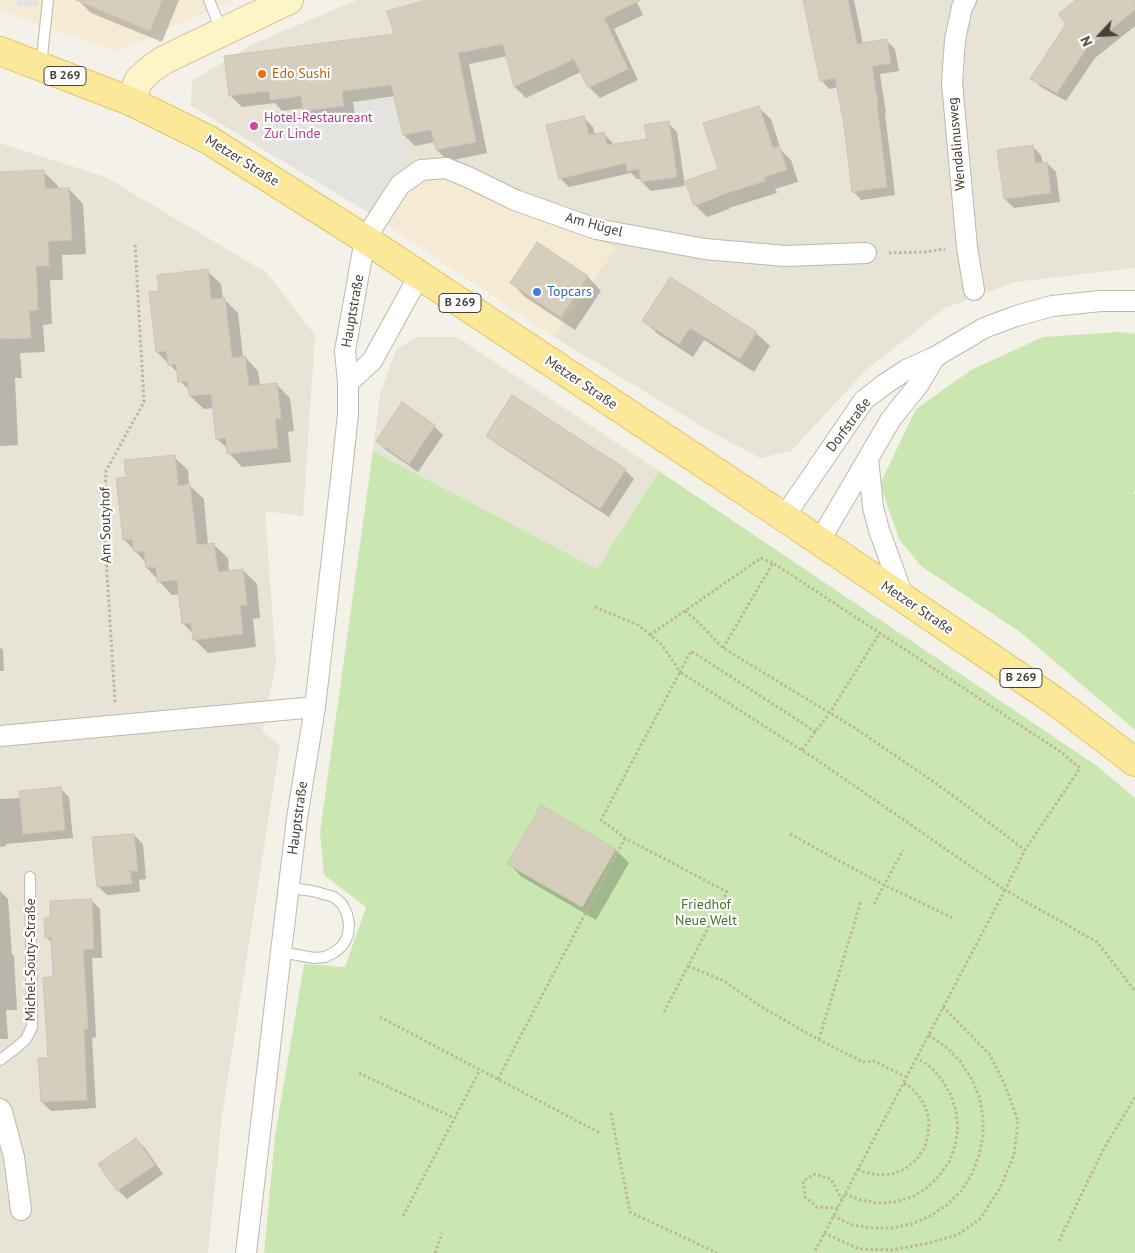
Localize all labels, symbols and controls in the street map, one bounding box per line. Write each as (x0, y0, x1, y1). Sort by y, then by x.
north arrow (1075, 10, 1125, 60)
text: N (1076, 33, 1097, 49)
road number: B 269 (44, 66, 86, 85)
place label: Edo Sushi (272, 66, 331, 82)
marker: Edo Sushi (256, 68, 268, 80)
street label: Wendalinusweg (945, 97, 969, 191)
place label: Hotel-Restaureant Zur Linde (264, 110, 373, 142)
marker: Hotel-Restaureant Zur Linde (248, 120, 260, 132)
street label: Metzer Straße (202, 132, 282, 190)
street label: Am Hügel (563, 209, 625, 241)
street label: Hauptstraße (338, 273, 368, 349)
place label: Topcars (547, 284, 592, 300)
marker: Topcars (531, 286, 543, 298)
road number: B 269 (439, 294, 481, 312)
street label: Metzer Straße (542, 353, 620, 413)
street label: Dorfstraße (823, 395, 875, 455)
street label: Am Soutyhof (97, 487, 115, 563)
street label: Metzer Straße (878, 578, 956, 638)
road number: B 269 (1000, 668, 1042, 688)
street label: Hauptstraße (285, 780, 311, 856)
park label: Friedhof Neue Welt (675, 897, 737, 930)
street label: Michel-Souty-Straße (23, 898, 39, 1022)

